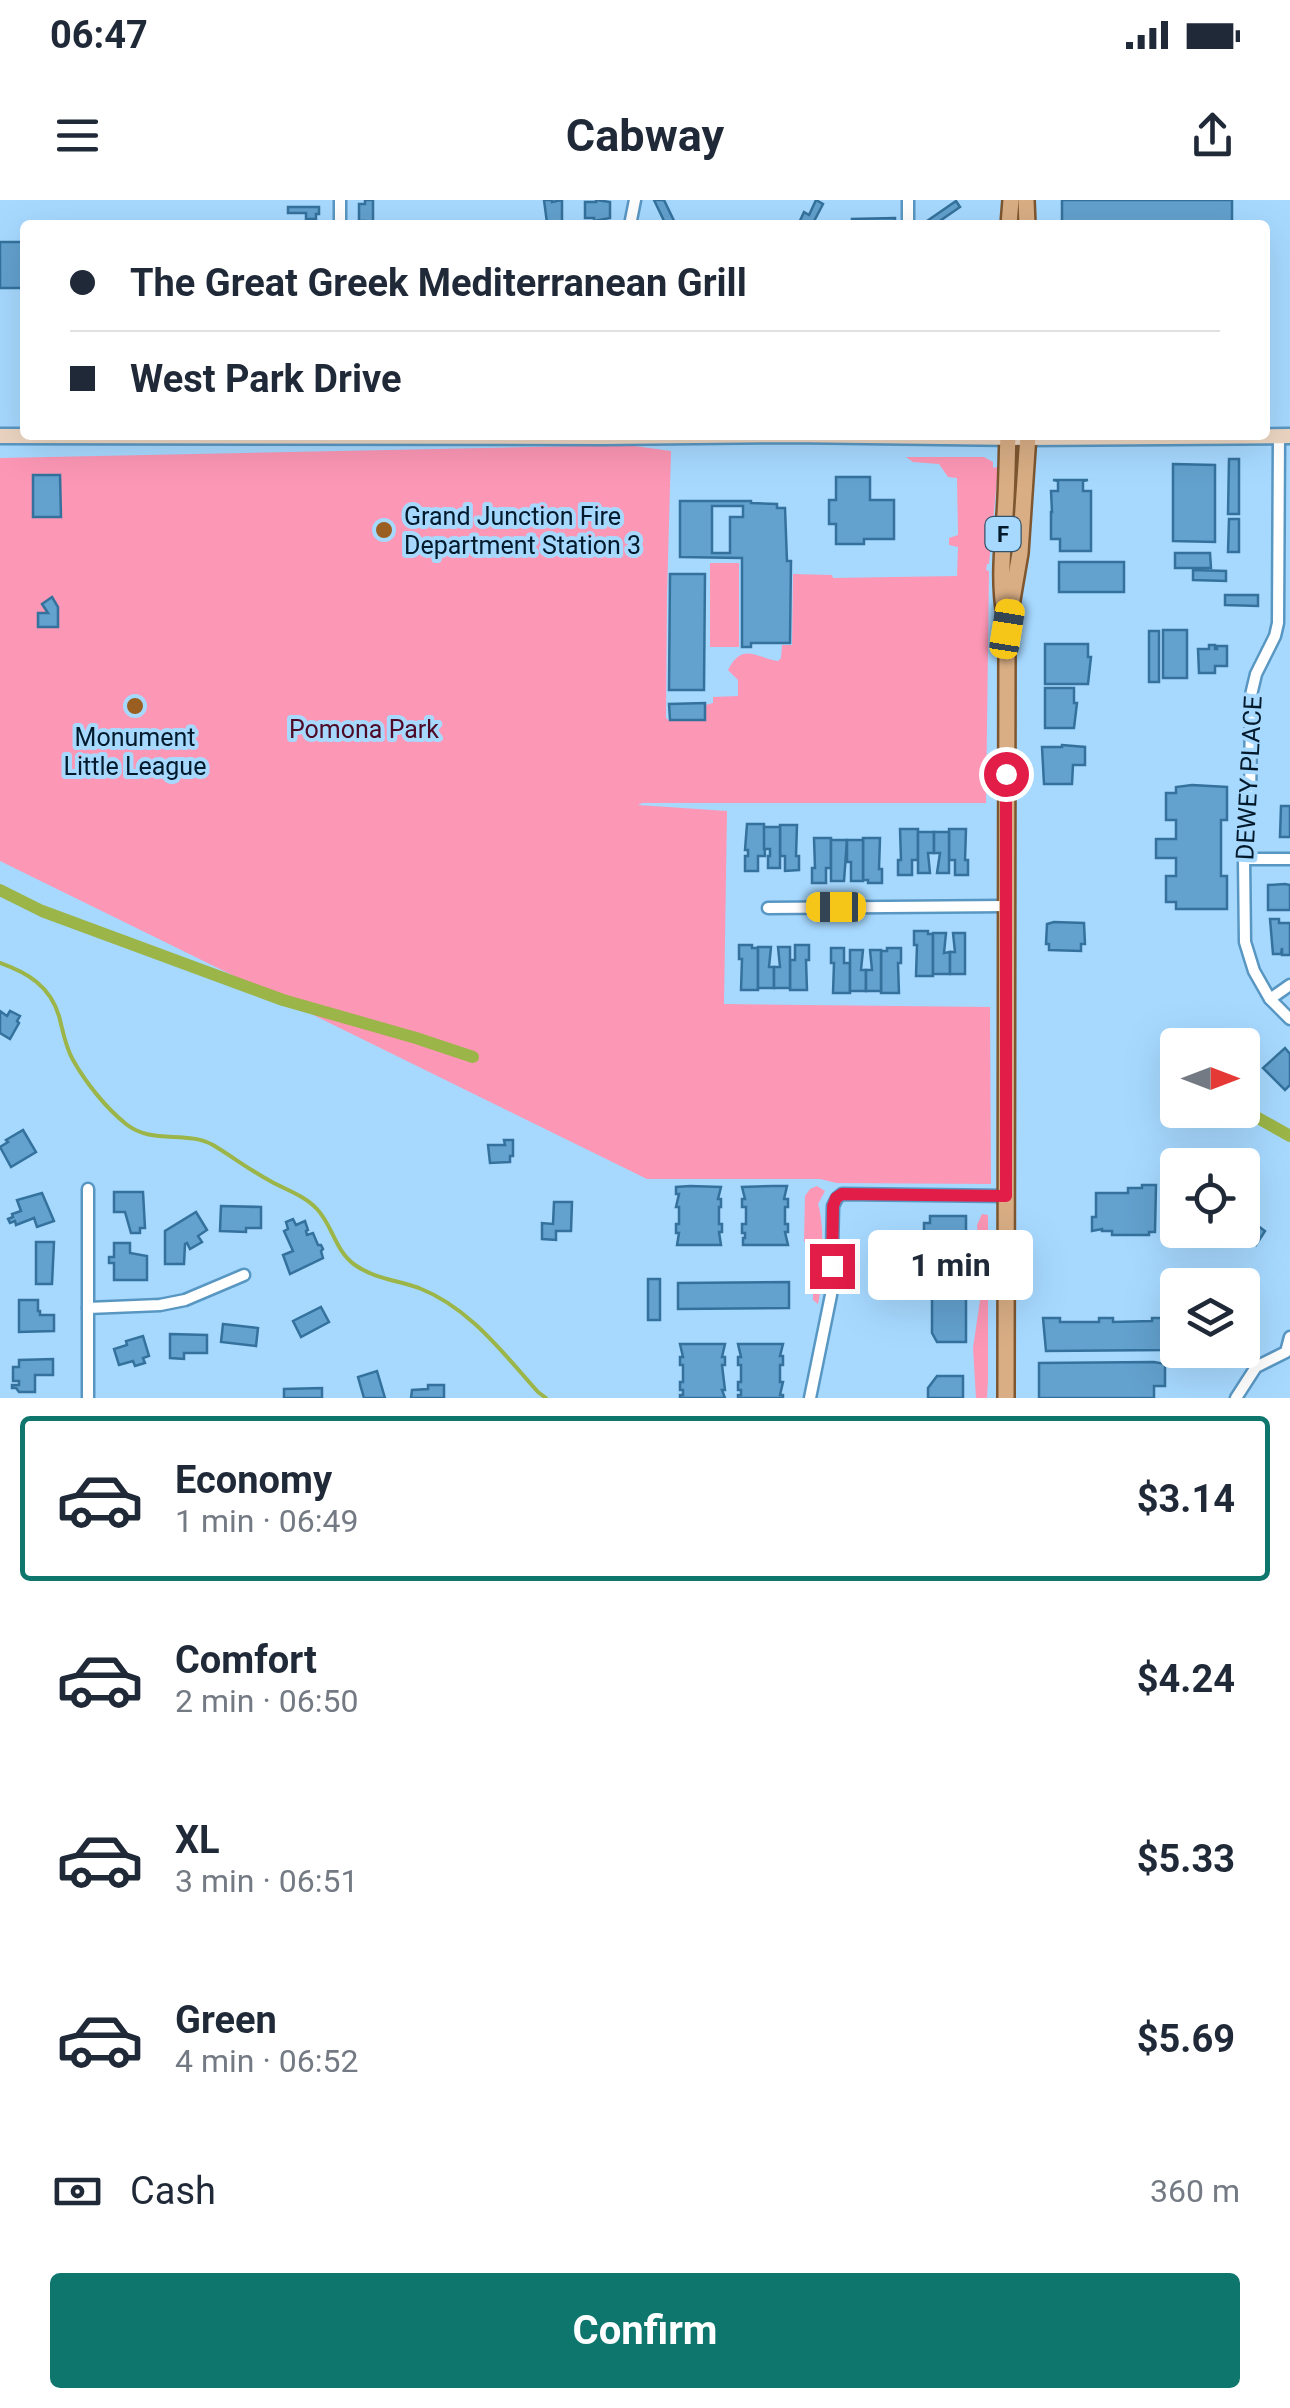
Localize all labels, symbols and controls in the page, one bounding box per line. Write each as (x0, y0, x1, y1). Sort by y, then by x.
text: 06:47 (50, 13, 148, 57)
icon: menu (50, 108, 105, 163)
icon: share (1185, 108, 1240, 163)
text: Cabway (566, 109, 724, 162)
text: The Great Greek Mediterranean Grill (130, 261, 747, 305)
text: West Park Drive (130, 357, 402, 401)
place label: Grand Junction Fire Department Station 3 (404, 502, 641, 560)
road number: F (986, 517, 1020, 551)
marker: Grand Junction Fire Department Station 3 (373, 519, 395, 541)
car (987, 597, 1027, 661)
marker: Monument Little League (124, 695, 146, 717)
street label: DEWEY PLACE (1230, 695, 1268, 861)
park label: Pomona Park (289, 715, 439, 744)
place label: Monument Little League (64, 723, 206, 781)
route start (984, 752, 1029, 797)
car (806, 892, 866, 922)
north arrow (1160, 1028, 1260, 1128)
map controls (1160, 1028, 1260, 1368)
button: locate (1160, 1148, 1260, 1248)
callout: 1 min (867, 1231, 1032, 1301)
route end (810, 1244, 855, 1289)
text: 1 min (910, 1246, 991, 1284)
button: layers (1160, 1268, 1260, 1368)
icon: car (55, 1454, 145, 1544)
text: Economy (175, 1458, 332, 1502)
text: $3.14 (1137, 1477, 1235, 1521)
text: 1 min · 06:49 (175, 1502, 358, 1540)
icon: car (55, 1634, 145, 1724)
text: Comfort (175, 1638, 317, 1682)
text: $4.24 (1137, 1657, 1235, 1701)
text: 2 min · 06:50 (175, 1682, 358, 1720)
icon: car (55, 1814, 145, 1904)
text: XL (175, 1818, 220, 1862)
text: $5.33 (1137, 1837, 1235, 1881)
text: 3 min · 06:51 (175, 1862, 358, 1900)
icon: car (55, 1994, 145, 2084)
text: Green (175, 1998, 277, 2042)
text: $5.69 (1137, 2017, 1235, 2061)
text: 4 min · 06:52 (175, 2042, 358, 2080)
icon: cash (50, 2164, 105, 2219)
text: Cash (130, 2169, 216, 2213)
text: 360 m (1150, 2172, 1240, 2210)
button: Confirm (50, 2273, 1240, 2388)

